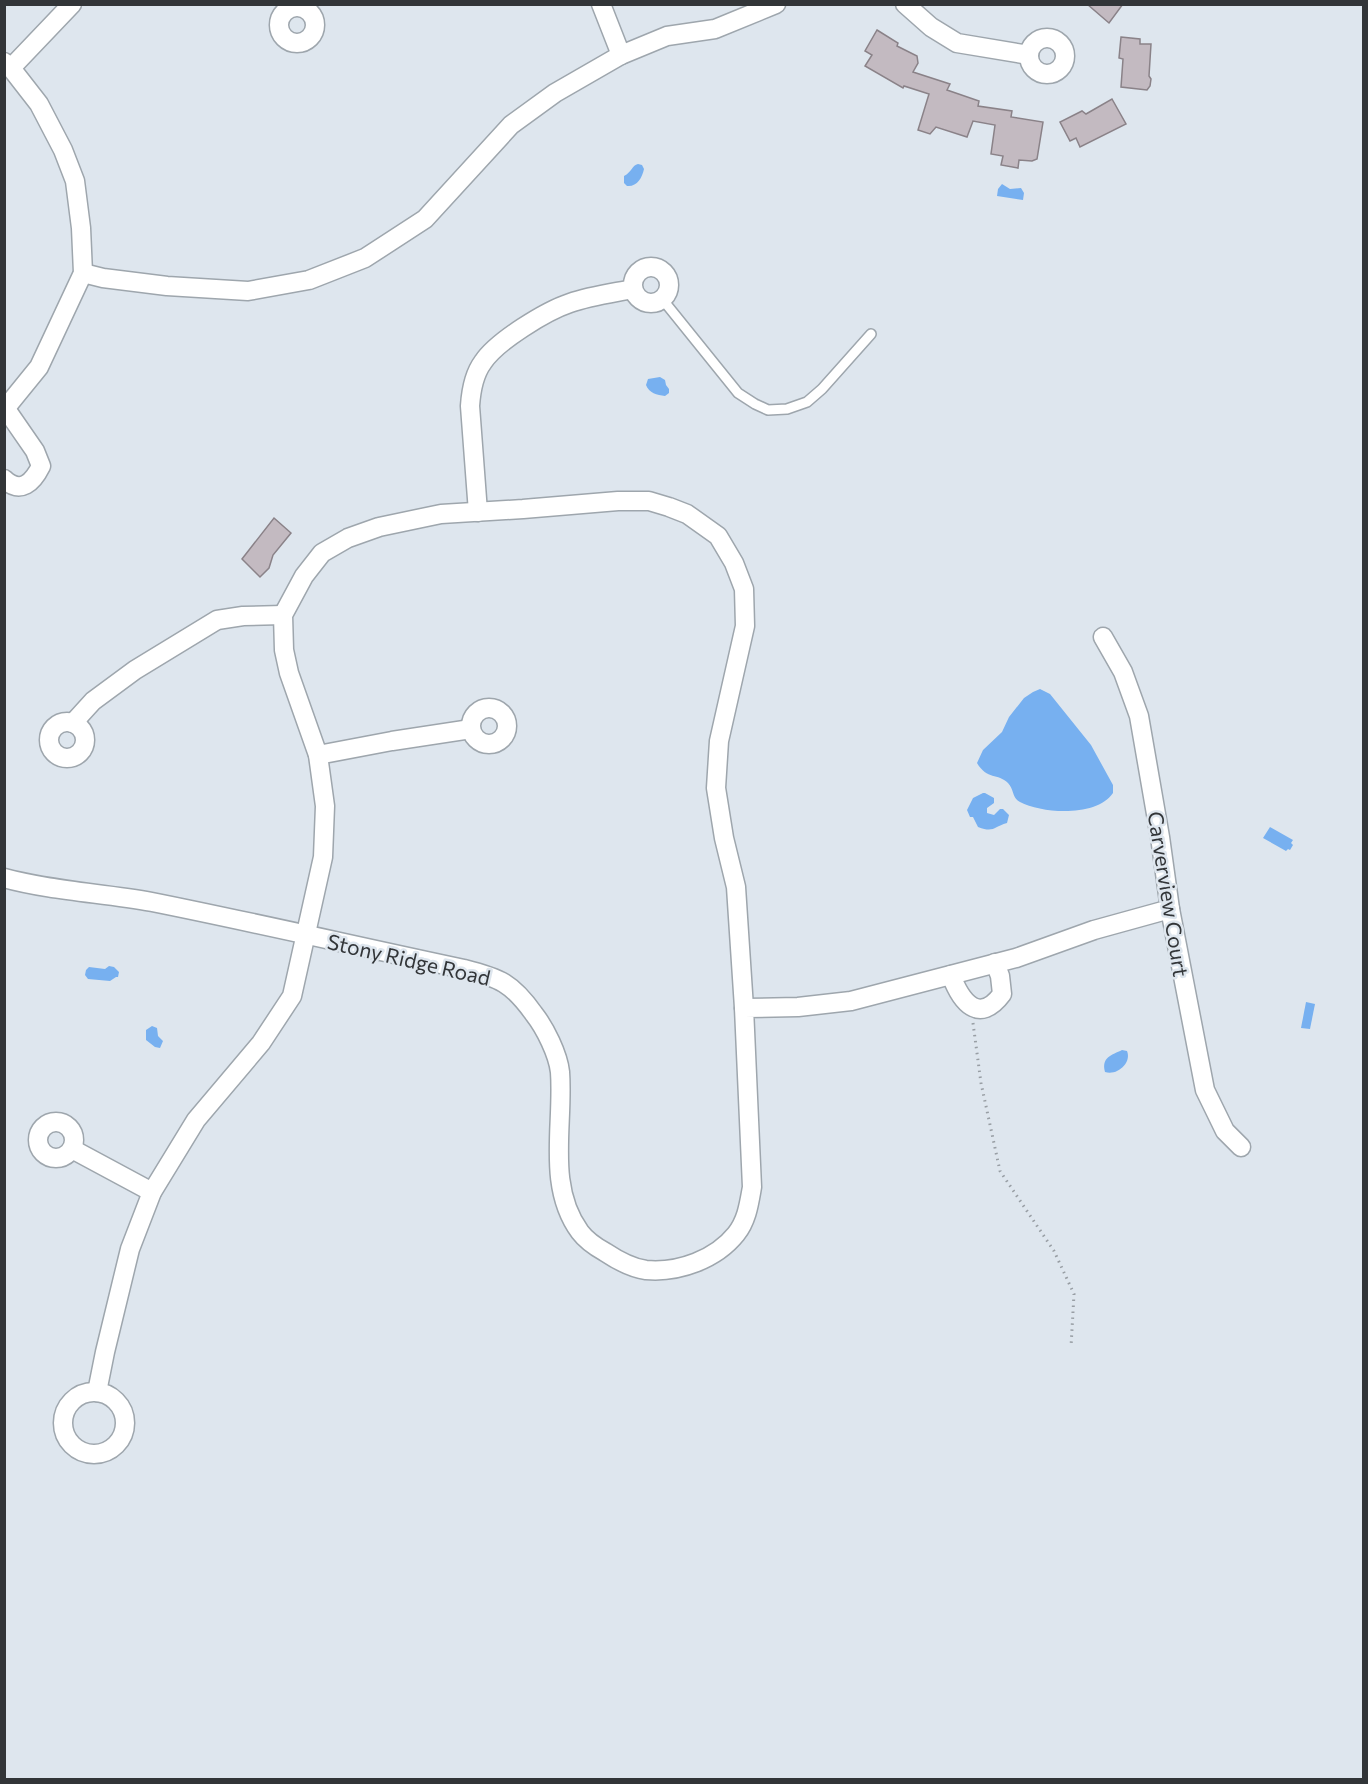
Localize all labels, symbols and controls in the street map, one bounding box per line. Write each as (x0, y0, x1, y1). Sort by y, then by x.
street label: Carverview Court (1144, 810, 1194, 978)
street label: Stony Ridge Road (325, 928, 493, 990)

